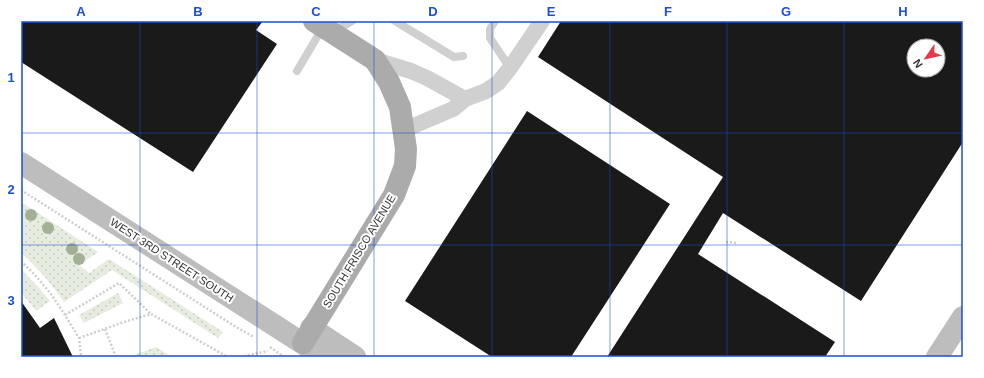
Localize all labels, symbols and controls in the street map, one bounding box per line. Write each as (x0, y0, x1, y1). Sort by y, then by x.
text: A (76, 4, 86, 19)
text: B (193, 4, 203, 19)
text: C (311, 4, 321, 19)
text: D (428, 4, 438, 19)
text: E (547, 4, 556, 19)
text: F (664, 4, 672, 19)
text: G (781, 4, 791, 19)
text: H (898, 4, 908, 19)
north arrow (906, 38, 946, 78)
text: N (910, 57, 925, 70)
text: 1 (7, 70, 15, 85)
text: 2 (7, 182, 15, 197)
street label: SOUTH FRISCO AVENUE (320, 192, 398, 310)
street label: WEST 3RD STREET SOUTH (108, 216, 236, 304)
text: 3 (7, 293, 15, 308)

